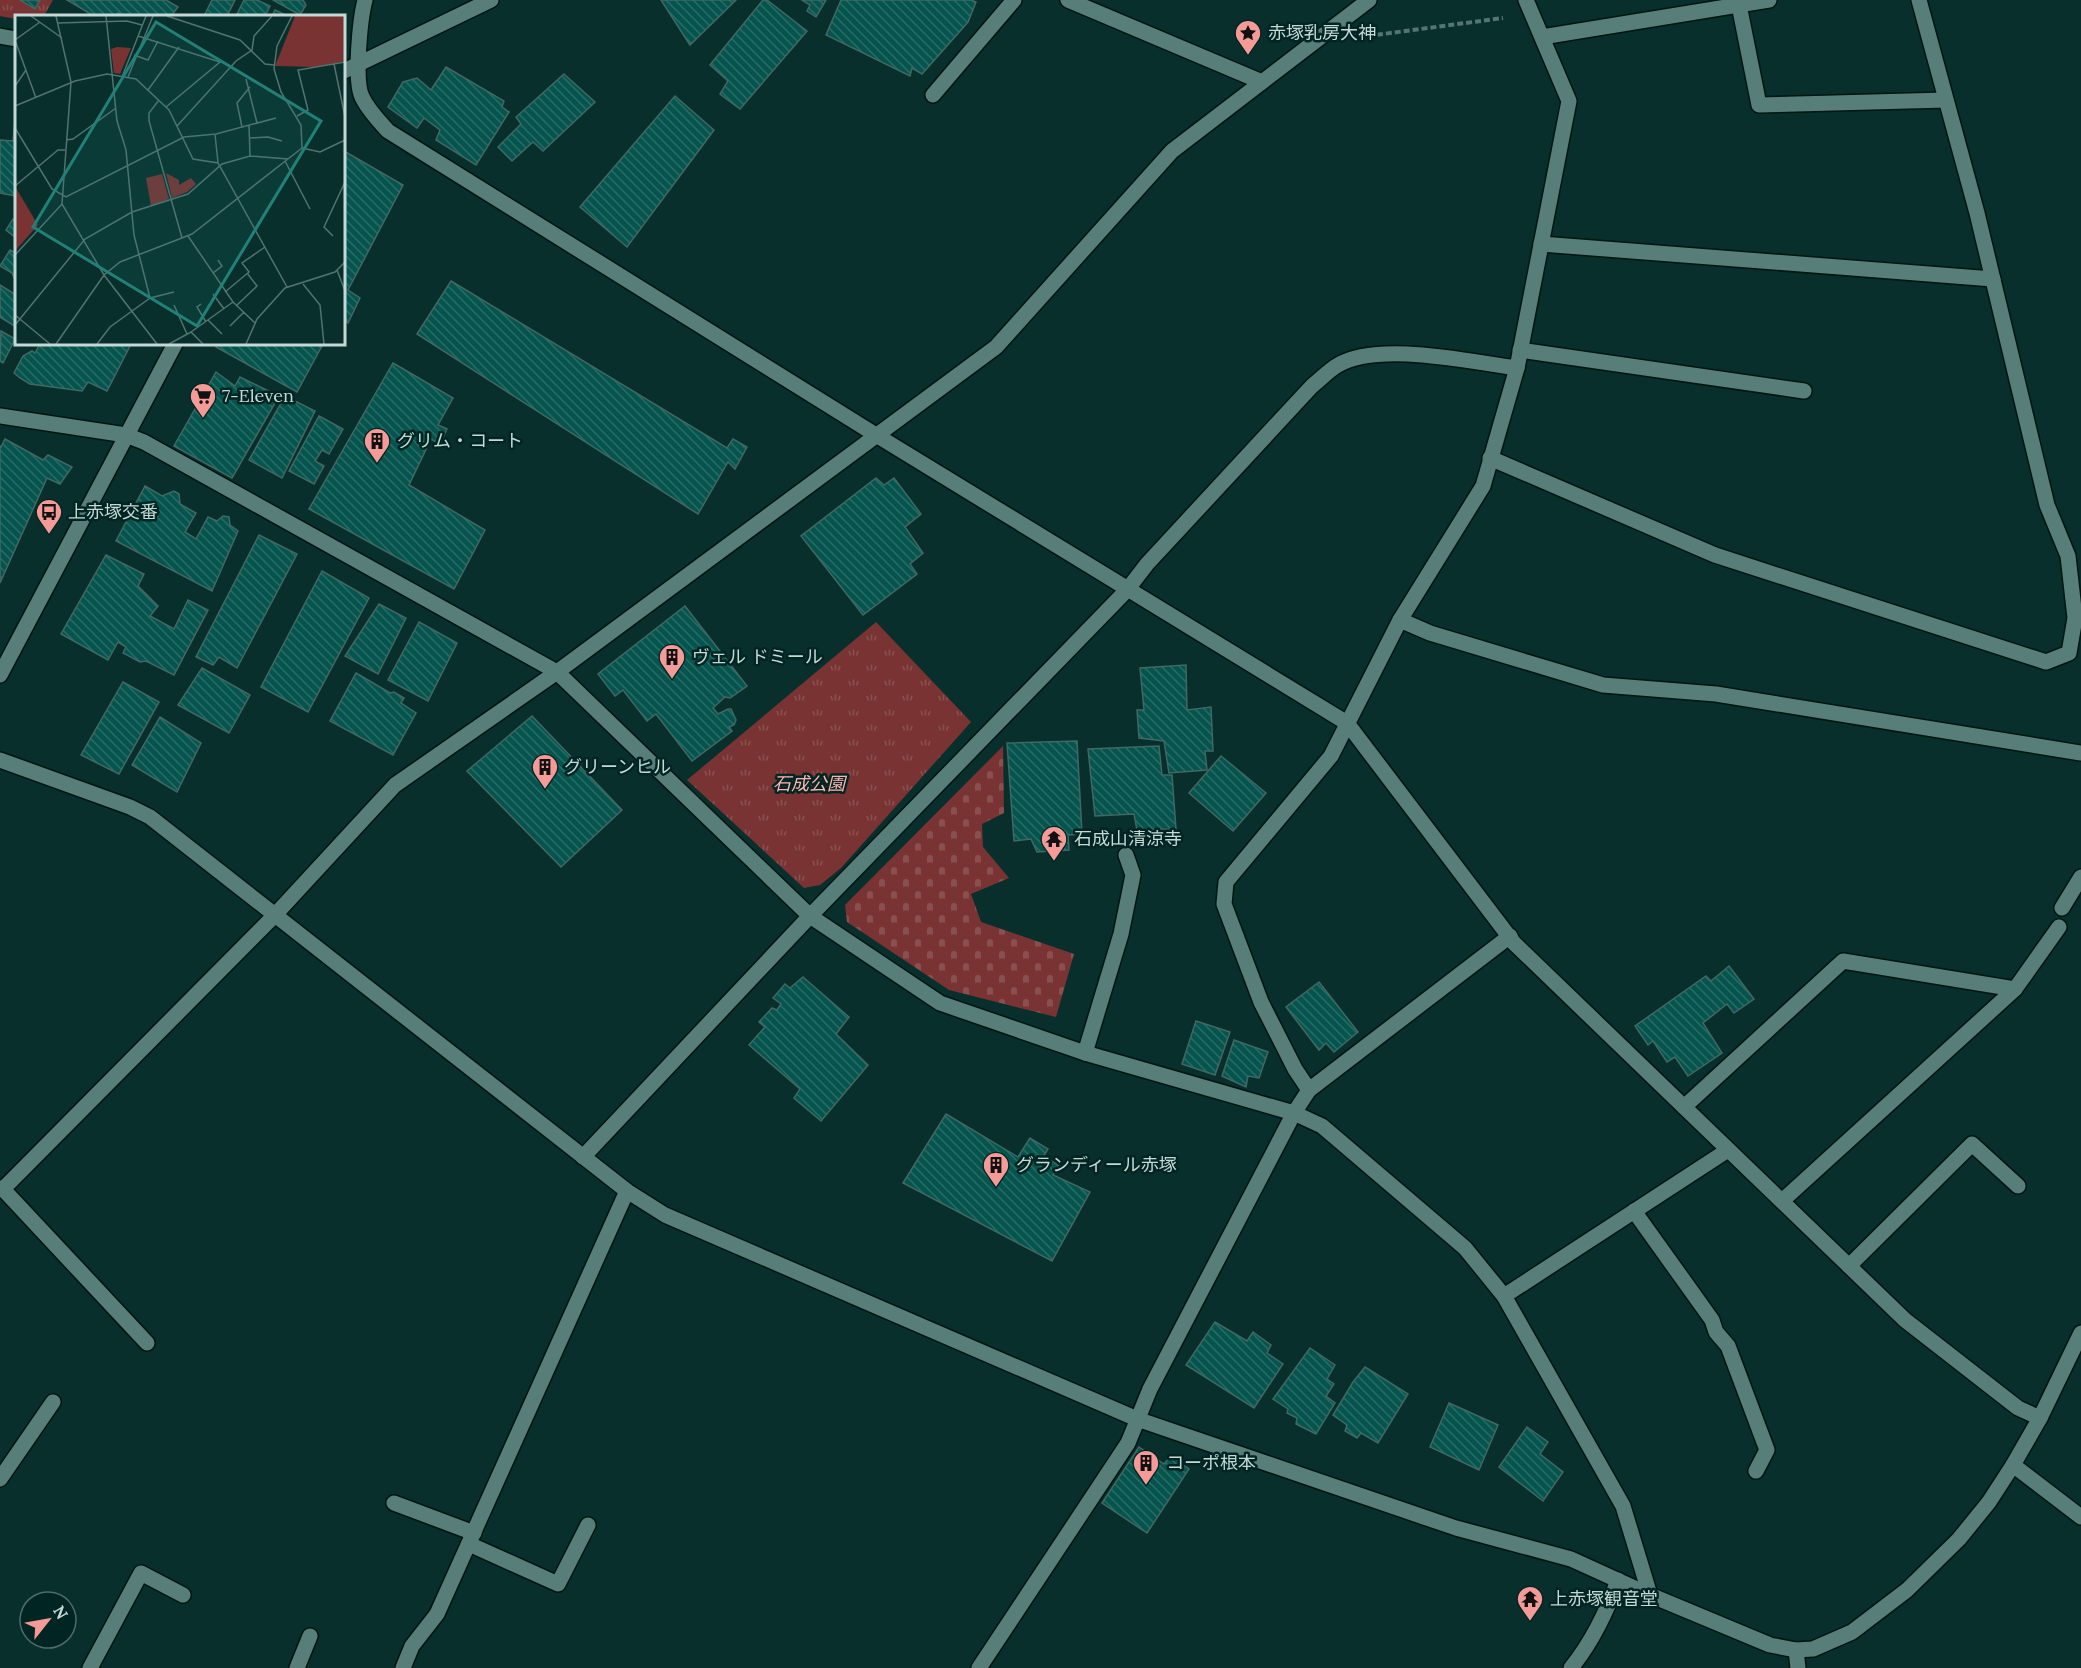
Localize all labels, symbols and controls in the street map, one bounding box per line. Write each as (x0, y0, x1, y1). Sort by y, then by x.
inset map (15, 15, 345, 345)
place icon: 赤塚乳房大神 (1233, 18, 1263, 56)
place label: 赤塚乳房大神 (1268, 21, 1376, 44)
supermarket icon: 7-Eleven (188, 381, 218, 419)
place label: 7-Eleven (222, 384, 294, 407)
building icon: グリム・コート (362, 426, 392, 464)
place label: グリム・コート (397, 429, 523, 452)
bus stop icon: 上赤塚交番 (34, 497, 64, 535)
place label: 上赤塚交番 (68, 500, 158, 523)
building icon: ヴェル ドミール (657, 642, 687, 680)
place label: ヴェル ドミール (692, 645, 823, 668)
building icon: グリーンヒル (530, 752, 560, 790)
place label: グリーンヒル (564, 755, 671, 778)
park label: 石成公園 (773, 772, 848, 795)
temple icon: 石成山清涼寺 (1039, 824, 1069, 862)
place label: 石成山清涼寺 (1074, 827, 1182, 850)
building icon: グランディール赤塚 (981, 1150, 1011, 1188)
place label: グランディール赤塚 (1016, 1153, 1177, 1176)
building icon: コーポ根本 (1131, 1448, 1161, 1486)
place label: コーポ根本 (1166, 1451, 1256, 1474)
temple icon: 上赤塚観音堂 (1515, 1584, 1545, 1622)
place label: 上赤塚観音堂 (1550, 1587, 1658, 1610)
north arrow (18, 1590, 78, 1650)
text: N (49, 1602, 73, 1623)

